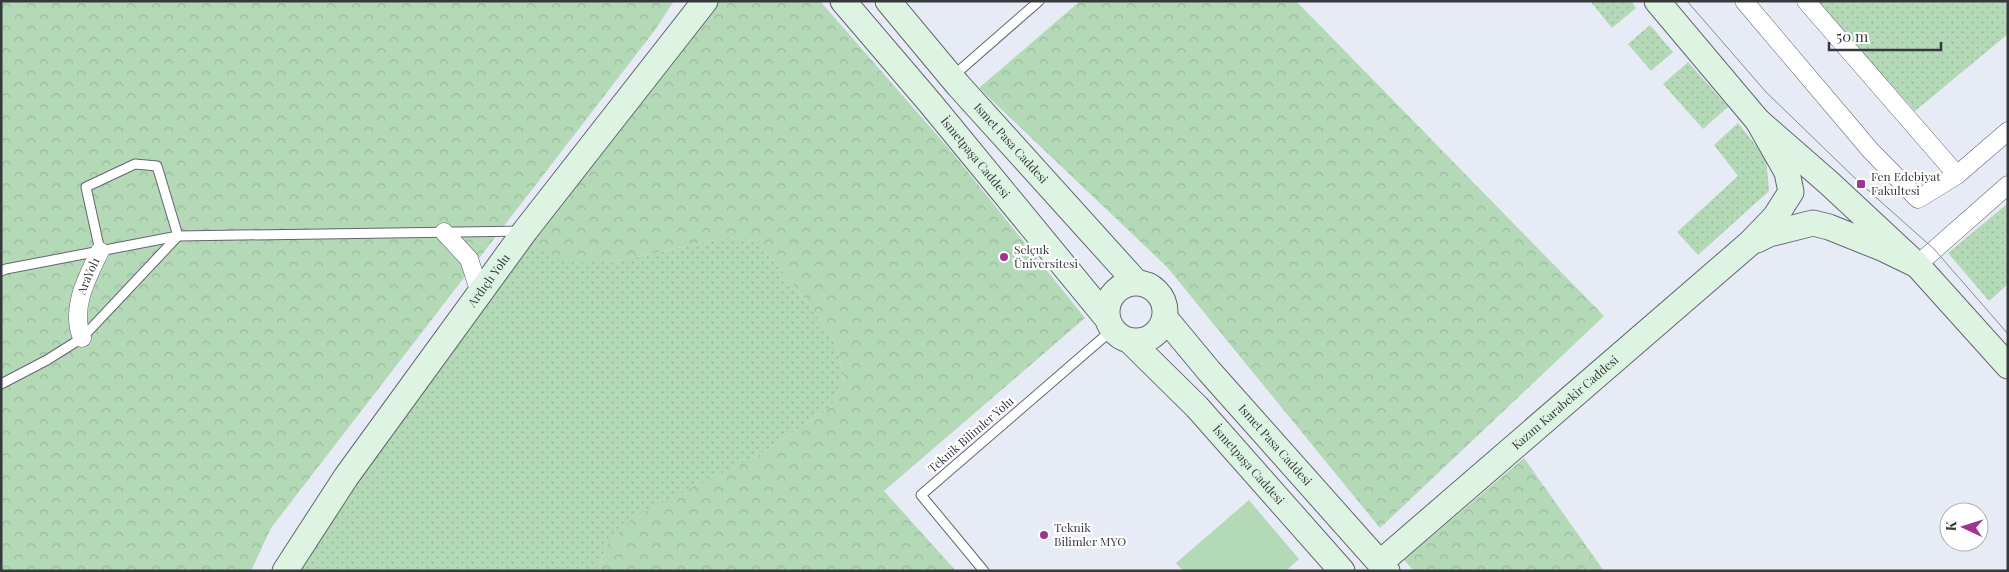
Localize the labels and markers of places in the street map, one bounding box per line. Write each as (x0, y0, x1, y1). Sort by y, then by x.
place label: Fen Edebiyat Fakultesi (1871, 168, 1941, 198)
marker: Fen Edebiyat Fakultesi (1855, 178, 1867, 190)
place label: Selçuk Üniversitesi (1014, 241, 1078, 271)
marker: Selçuk Üniversitesi (998, 251, 1010, 263)
place label: Teknik Bilimler MYO (1054, 519, 1126, 549)
marker: Teknik Bilimler MYO (1038, 529, 1050, 541)

